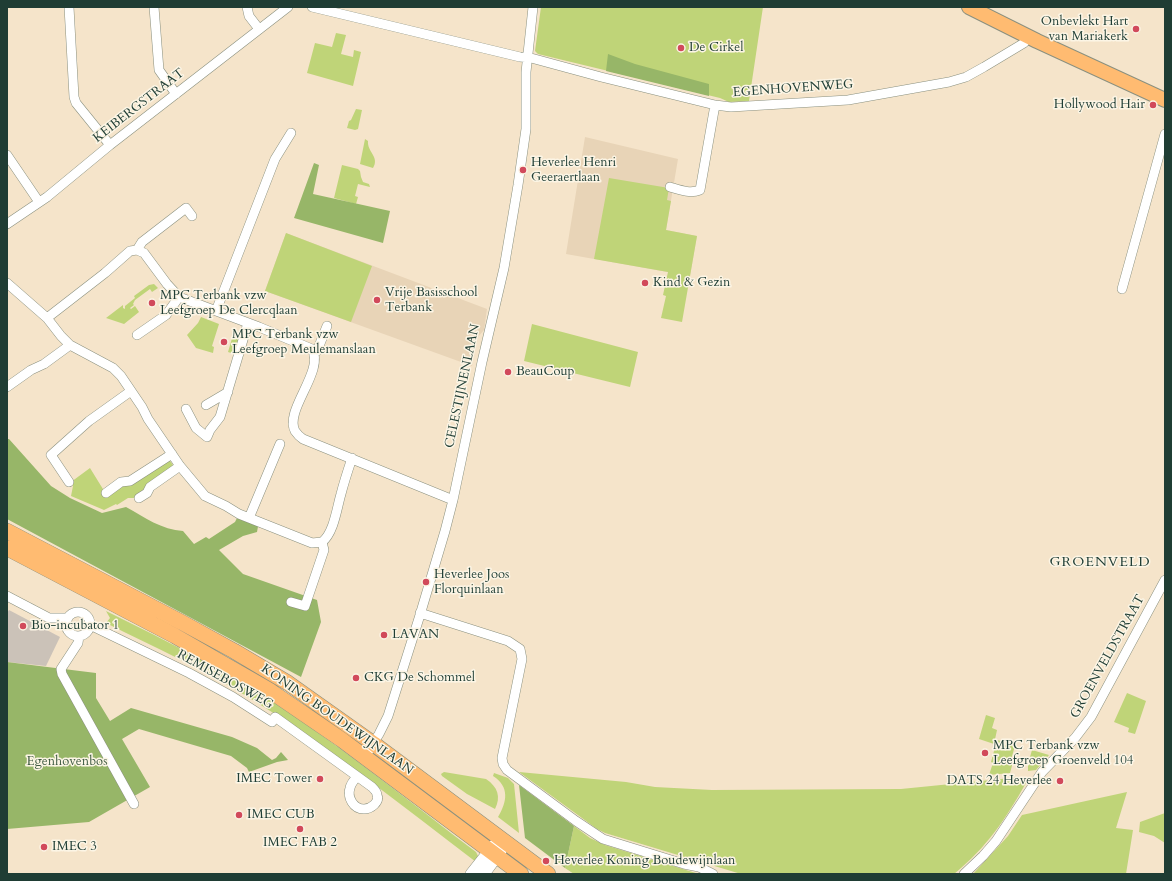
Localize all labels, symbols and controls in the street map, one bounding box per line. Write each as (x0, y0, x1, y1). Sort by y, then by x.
place label: Onbevlekt Hart van Mariakerk (1041, 14, 1128, 45)
marker: Onbevlekt Hart van Mariakerk (1131, 24, 1141, 34)
place label: De Cirkel (689, 40, 743, 56)
marker: De Cirkel (676, 43, 686, 53)
street label: KEIBERGSTRAAT (90, 66, 188, 146)
street label: EGENHOVENWEG (732, 77, 854, 101)
place label: Hollywood Hair (1054, 97, 1145, 113)
marker: Hollywood Hair (1148, 100, 1158, 110)
place label: Heverlee Henri Geeraertlaan (531, 155, 616, 186)
marker: Heverlee Henri Geeraertlaan (518, 165, 528, 175)
place label: Kind & Gezin (653, 275, 730, 291)
marker: Kind & Gezin (640, 278, 650, 288)
place label: Vrije Basisschool Terbank (385, 285, 478, 316)
place label: MPC Terbank vzw Leefgroep De Clercqlaan (160, 288, 298, 319)
marker: Vrije Basisschool Terbank (372, 295, 382, 305)
marker: MPC Terbank vzw Leefgroep De Clercqlaan (147, 298, 157, 308)
street label: CELESTIJNENLAAN (442, 323, 484, 449)
place label: MPC Terbank vzw Leefgroep Meulemanslaan (232, 327, 376, 358)
marker: MPC Terbank vzw Leefgroep Meulemanslaan (219, 337, 229, 347)
place label: BeauCoup (516, 364, 575, 380)
marker: BeauCoup (503, 367, 513, 377)
district label: GROENVELD (1049, 555, 1151, 571)
place label: Heverlee Joos Florquinlaan (434, 567, 509, 598)
marker: Heverlee Joos Florquinlaan (421, 577, 431, 587)
street label: GROENVELDSTRAAT (1068, 593, 1148, 721)
place label: Bio-incubator 1 (31, 618, 119, 634)
marker: Bio-incubator 1 (18, 621, 28, 631)
place label: LAVAN (392, 627, 439, 643)
marker: LAVAN (379, 630, 389, 640)
street label: REMISEBOSWEG (174, 647, 276, 713)
street label: KONING BOUDEWIJNLAAN (258, 661, 416, 779)
place label: CKG De Schommel (364, 670, 475, 686)
marker: CKG De Schommel (351, 673, 361, 683)
place label: MPC Terbank vzw Leefgroep Groenveld 104 (993, 738, 1134, 769)
marker: MPC Terbank vzw Leefgroep Groenveld 104 (980, 748, 990, 758)
park label: Egenhovenbos (27, 754, 107, 770)
place label: IMEC Tower (236, 771, 312, 787)
place label: DATS 24 Heverlee (947, 773, 1052, 789)
marker: IMEC Tower (315, 774, 325, 784)
marker: DATS 24 Heverlee (1055, 776, 1065, 786)
place label: IMEC CUB (247, 807, 315, 823)
marker: IMEC CUB (234, 810, 244, 820)
marker: IMEC FAB 2 (295, 824, 305, 834)
place label: IMEC FAB 2 (263, 835, 337, 851)
place label: IMEC 3 (52, 839, 97, 855)
marker: IMEC 3 (39, 842, 49, 852)
place label: Heverlee Koning Boudewijnlaan (554, 853, 735, 869)
marker: Heverlee Koning Boudewijnlaan (541, 856, 551, 866)

